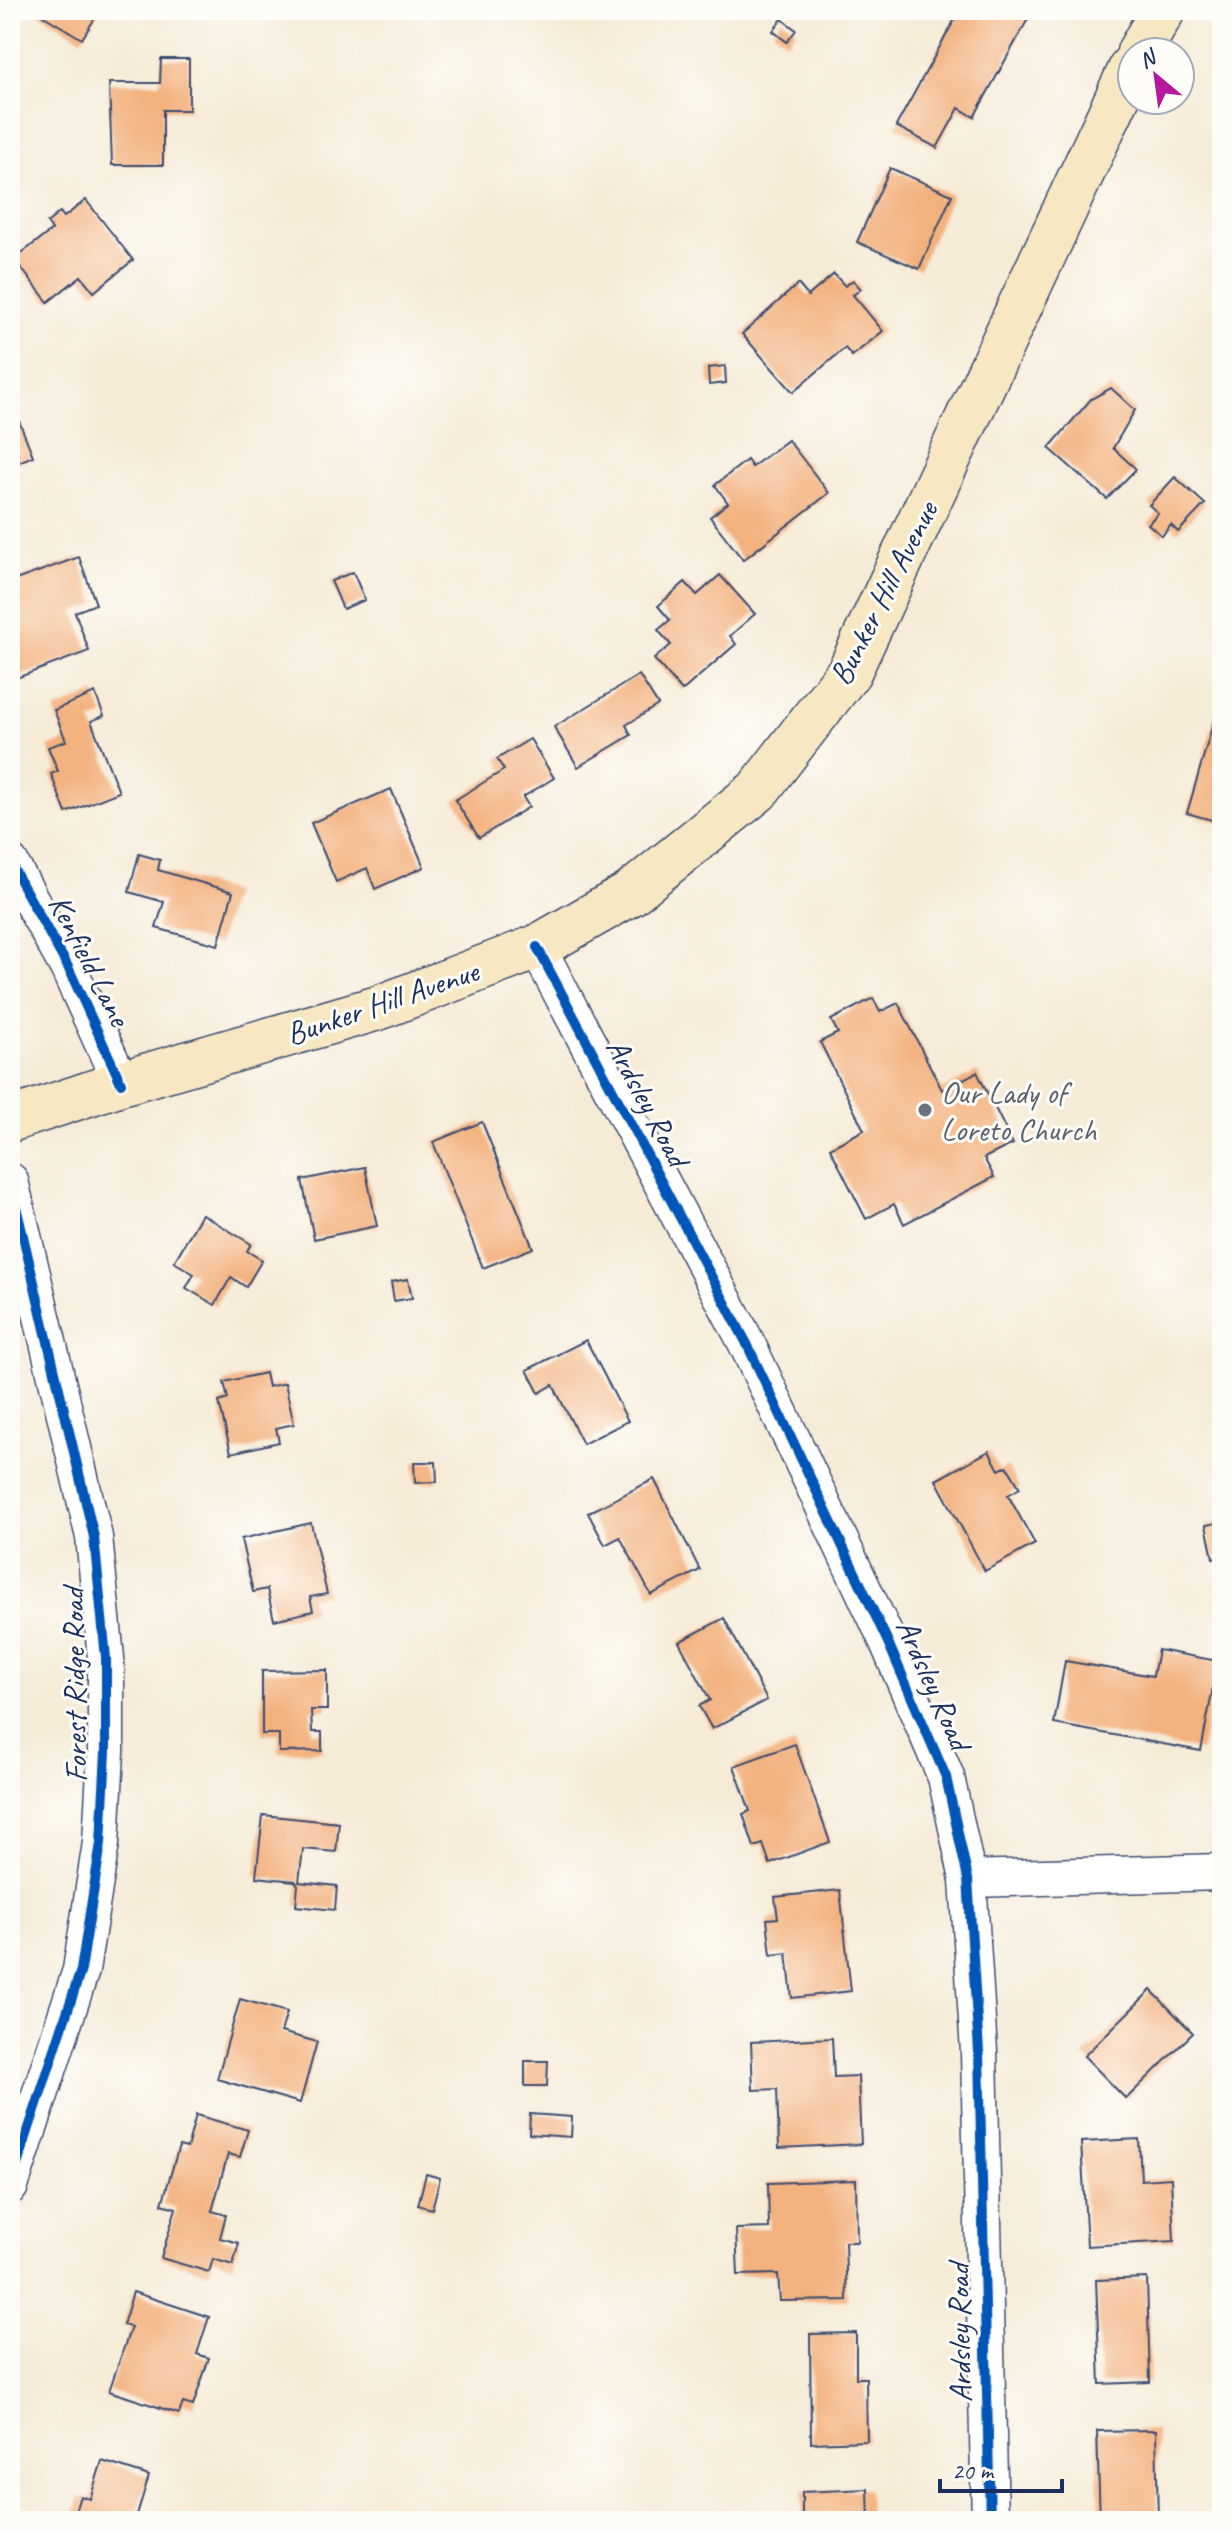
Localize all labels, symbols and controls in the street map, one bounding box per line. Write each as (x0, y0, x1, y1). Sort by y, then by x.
north arrow (1116, 36, 1196, 116)
text: N (1134, 42, 1162, 75)
street label: Bunker Hill Avenue (820, 492, 948, 692)
street label: Kenfield Lane (39, 888, 141, 1035)
street label: Bunker Hill Avenue (281, 950, 486, 1054)
street label: Ardsley Road (597, 1031, 700, 1177)
place label: Our Lady of Loreto Church (941, 1072, 1097, 1150)
marker: Our Lady of Loreto Church (916, 1101, 934, 1119)
street label: Forest Ridge Road (52, 1583, 97, 1783)
street label: Ardsley Road (887, 1612, 982, 1760)
street label: Ardsley Road (938, 2259, 981, 2403)
scale bar (940, 2443, 1062, 2493)
text: 20 m (952, 2456, 995, 2486)

